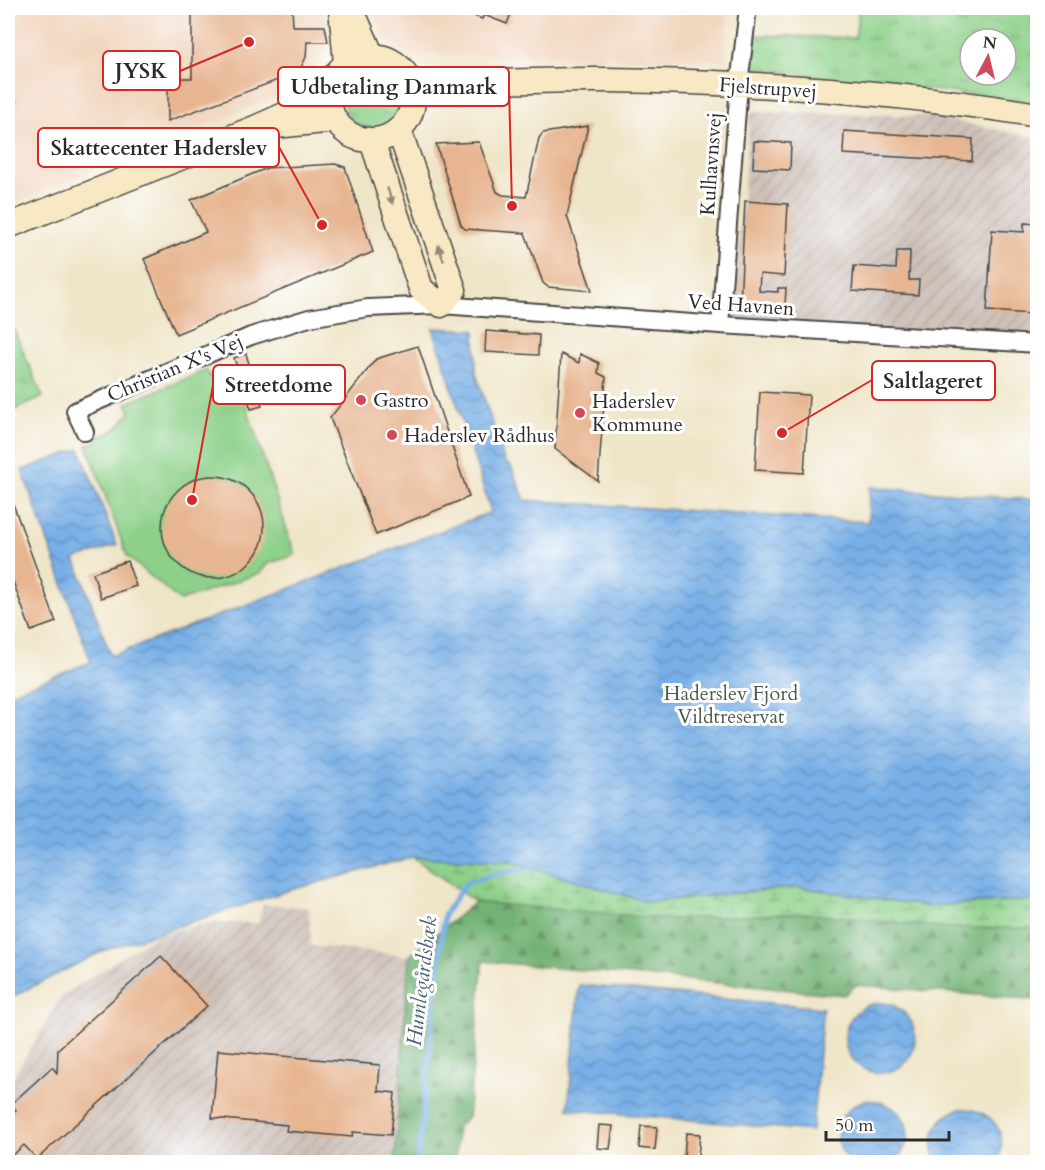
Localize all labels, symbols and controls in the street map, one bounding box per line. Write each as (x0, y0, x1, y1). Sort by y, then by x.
north arrow (958, 27, 1018, 87)
text: N (981, 31, 998, 55)
callout: JYSK (103, 51, 180, 90)
text: JYSK (112, 57, 167, 86)
callout: Udbetaling Danmark (278, 67, 509, 106)
street label: Fjelstrupvej (718, 71, 818, 105)
text: Udbetaling Danmark (291, 73, 497, 102)
street label: Kulhavnsvej (694, 111, 728, 217)
callout: Skattecenter Haderslev (38, 128, 279, 167)
text: Skattecenter Haderslev (51, 134, 268, 163)
one-way arrow (386, 187, 395, 205)
one-way arrow (436, 244, 446, 262)
street label: Ved Havnen (687, 288, 796, 322)
street label: Christian X's Vej (103, 327, 247, 409)
callout: Saltlageret (872, 361, 995, 400)
callout: Streetdome (213, 365, 345, 404)
text: Saltlageret (883, 367, 983, 396)
text: Streetdome (225, 371, 333, 400)
place label: Gastro (373, 387, 429, 414)
place label: Haderslev Kommune (592, 388, 683, 438)
marker: Gastro (354, 393, 368, 407)
marker: Haderslev Kommune (573, 406, 587, 420)
place label: Haderslev Rådhus (404, 422, 555, 449)
marker: Haderslev Rådhus (385, 428, 399, 442)
park label: Haderslev Fjord Vildtreservat (664, 680, 799, 730)
water label: Humlegårdsbæk (400, 914, 444, 1048)
scale bar (826, 1104, 949, 1142)
text: 50 m (835, 1113, 874, 1138)

